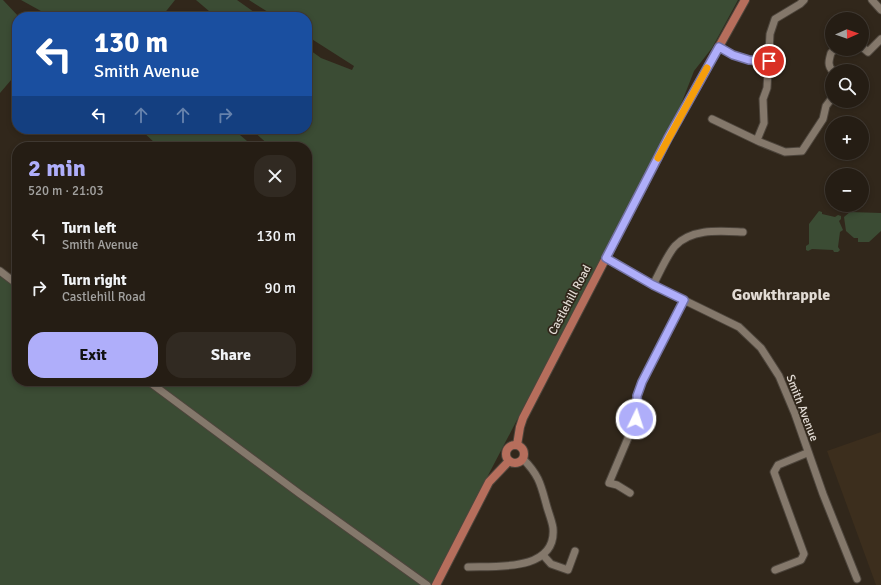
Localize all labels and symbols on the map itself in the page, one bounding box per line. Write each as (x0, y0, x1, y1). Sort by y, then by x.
north arrow (825, 12, 869, 56)
pin (752, 44, 786, 78)
street label: Castlehill Road (545, 262, 595, 338)
district label: Gowkthrapple (732, 285, 830, 305)
street label: Smith Avenue (782, 372, 822, 444)
position arrow (615, 398, 657, 440)

